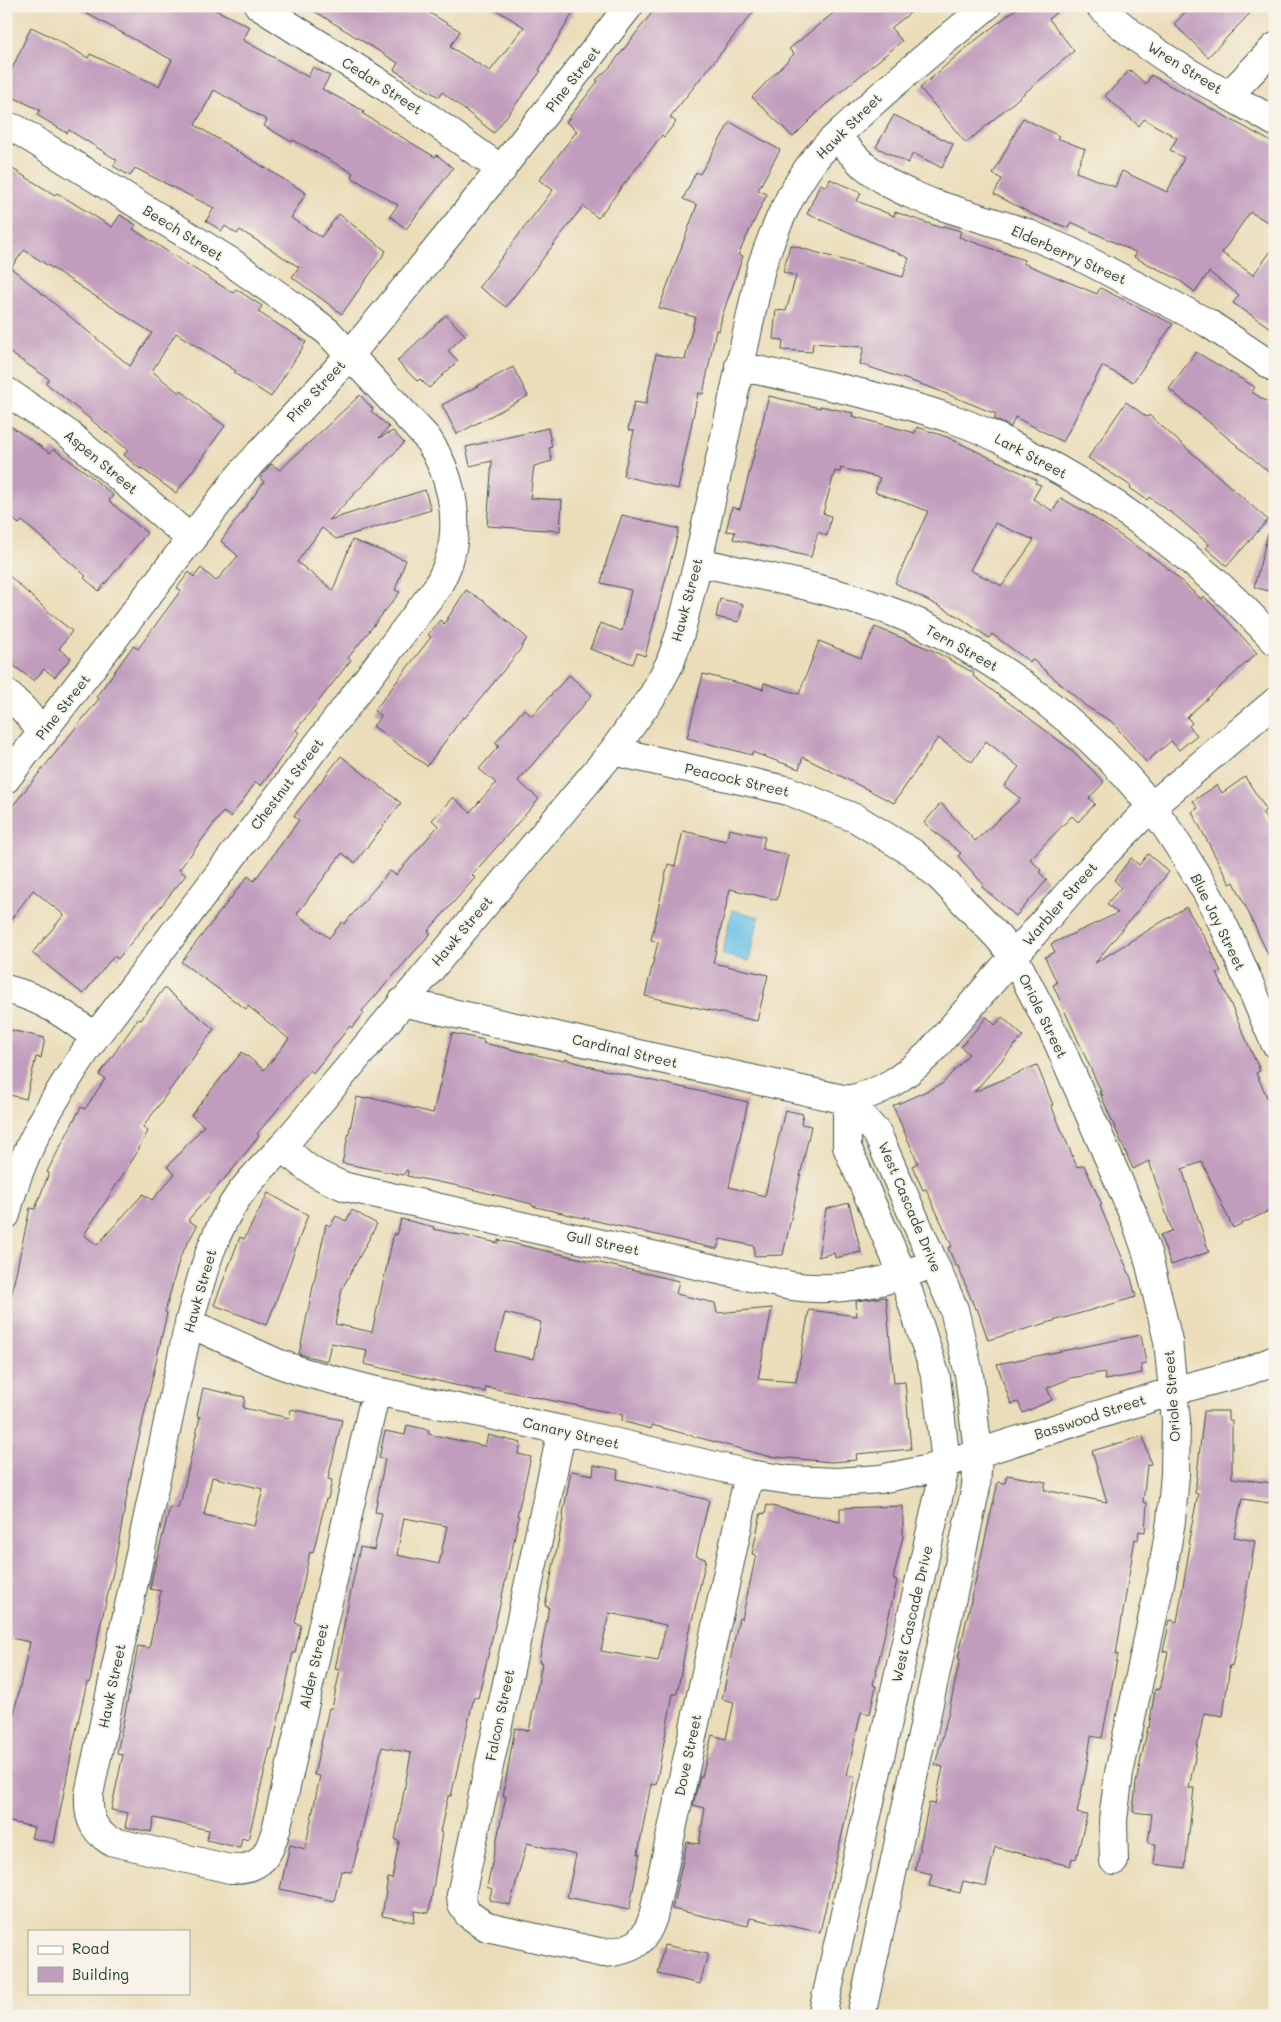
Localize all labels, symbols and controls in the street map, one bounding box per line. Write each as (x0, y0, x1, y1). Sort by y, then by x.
street label: Wren Street (1144, 37, 1226, 98)
street label: Pine Street (541, 42, 604, 115)
street label: Cedar Street (338, 52, 426, 119)
street label: Hawk Street (812, 89, 886, 163)
street label: Beech Street (140, 200, 227, 265)
street label: Elderberry Street (1009, 221, 1130, 288)
street label: Pine Street (282, 356, 349, 426)
street label: Aspen Street (61, 425, 142, 498)
street label: Lark Street (992, 428, 1071, 483)
street label: Hawk Street (666, 556, 707, 644)
street label: Tern Street (923, 620, 1002, 675)
street label: Pine Street (31, 670, 94, 743)
street label: Chestnut Street (246, 734, 327, 833)
street label: Peacock Street (683, 758, 791, 801)
street label: Warbler Street (1018, 858, 1101, 950)
street label: Blue Jay Street (1187, 870, 1250, 973)
street label: Hawk Street (427, 892, 497, 970)
street label: Oriole Street (1015, 970, 1072, 1061)
street label: Cardinal Street (570, 1029, 680, 1072)
street label: West Cascade Drive (874, 1139, 947, 1275)
street label: Gull Street (565, 1226, 641, 1260)
street label: Hawk Street (179, 1247, 221, 1335)
street label: Oriole Street (1159, 1350, 1184, 1443)
street label: Basswood Street (1032, 1390, 1148, 1444)
street label: Canary Street (521, 1412, 621, 1453)
street label: West Cascade Drive (887, 1544, 937, 1684)
street label: Alder Street (294, 1621, 333, 1710)
street label: Hawk Street (93, 1642, 130, 1730)
street label: Falcon Street (481, 1667, 519, 1763)
street label: Dove Street (670, 1712, 705, 1797)
legend (28, 1930, 190, 1994)
text: Road (72, 1938, 109, 1958)
text: Building (72, 1964, 129, 1984)

